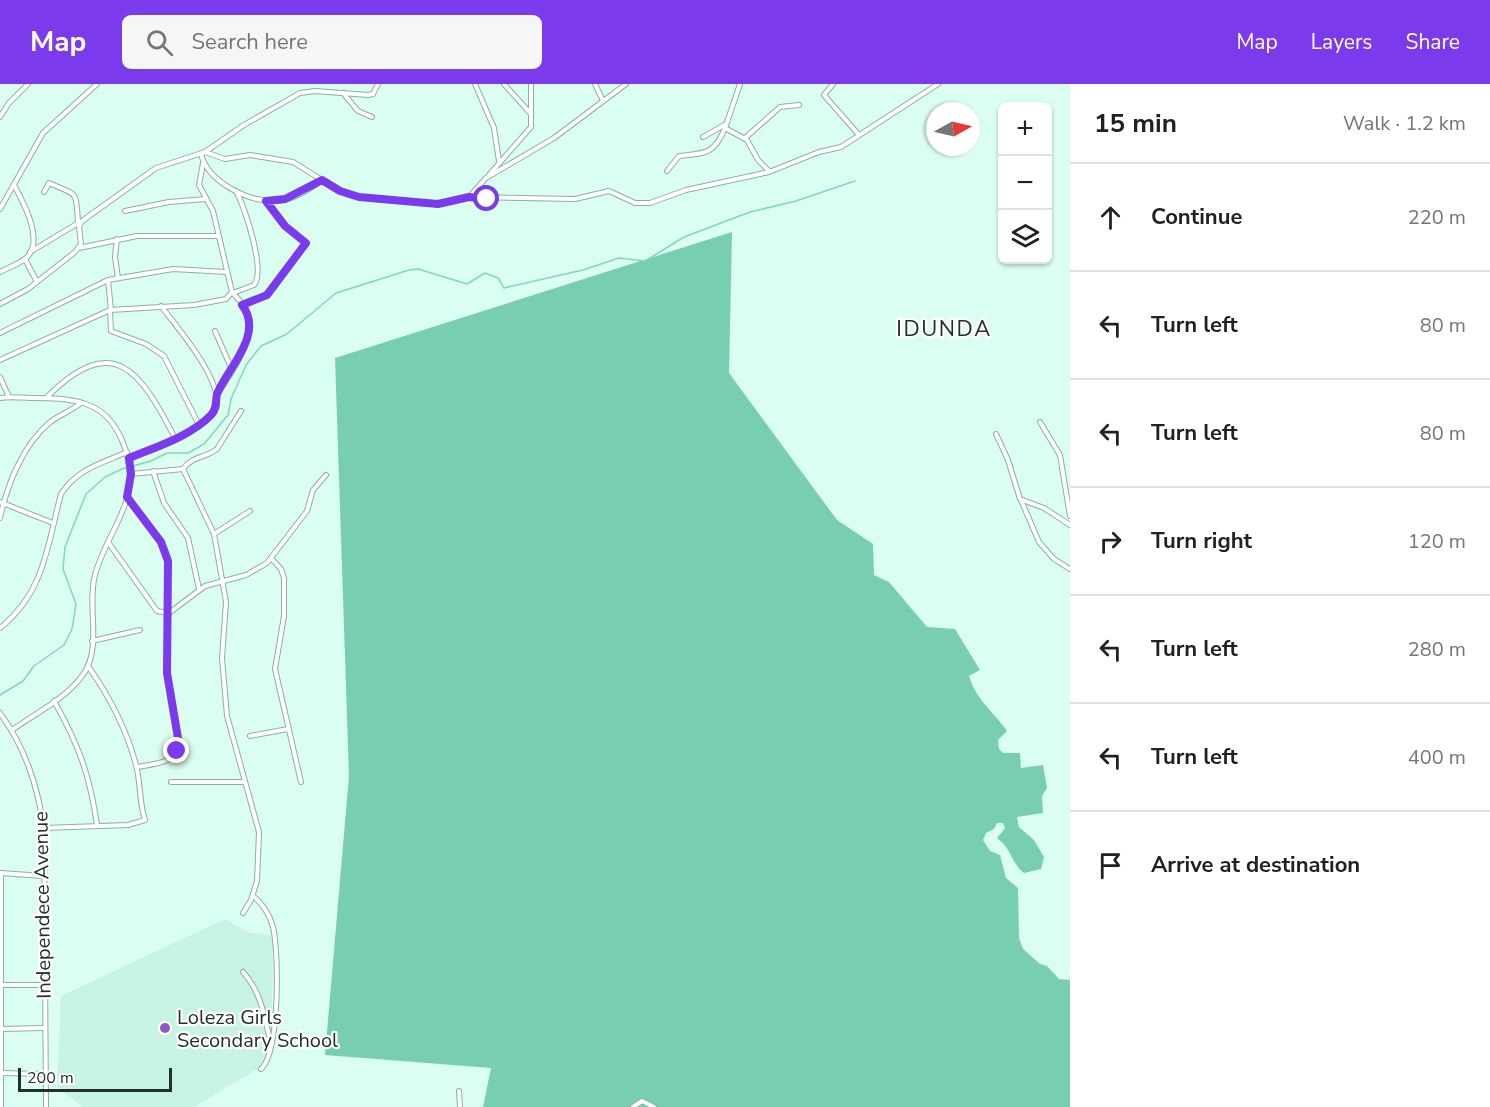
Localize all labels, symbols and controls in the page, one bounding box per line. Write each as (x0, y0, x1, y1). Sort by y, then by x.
search box (122, 15, 542, 69)
text: Map (30, 23, 86, 61)
icon: search (143, 26, 176, 59)
text: Search here (191, 27, 308, 57)
text: Map (1236, 28, 1278, 56)
text: Layers (1311, 28, 1372, 56)
text: Share (1405, 28, 1460, 56)
north arrow (926, 102, 980, 156)
map controls (998, 102, 1052, 264)
button: + (998, 102, 1052, 156)
text: 15 min (1094, 106, 1177, 141)
text: Walk · 1.2 km (1343, 110, 1466, 137)
button: − (998, 156, 1052, 210)
route start (473, 185, 499, 211)
icon: ahead (1094, 201, 1127, 234)
text: Continue (1151, 202, 1242, 232)
text: 220 m (1408, 204, 1466, 231)
button: layers (998, 210, 1052, 264)
icon: left (1094, 309, 1127, 342)
text: Turn left (1151, 310, 1238, 340)
text: 80 m (1420, 312, 1466, 339)
district label: IDUNDA (896, 314, 992, 344)
icon: left (1094, 417, 1127, 450)
text: Turn left (1151, 418, 1238, 448)
text: 80 m (1420, 420, 1466, 447)
icon: right (1094, 525, 1127, 558)
text: Turn right (1151, 526, 1252, 556)
text: 120 m (1408, 528, 1466, 555)
icon: left (1094, 633, 1127, 666)
text: Turn left (1151, 634, 1238, 664)
text: 280 m (1408, 636, 1466, 663)
route end (163, 737, 189, 763)
icon: left (1094, 741, 1127, 774)
text: Turn left (1151, 742, 1238, 772)
text: 400 m (1408, 744, 1466, 771)
street label: Independece Avenue (27, 811, 58, 999)
icon: arrive (1094, 849, 1127, 882)
text: Arrive at destination (1151, 850, 1360, 880)
place label: Loleza Girls Secondary School (177, 1004, 338, 1054)
marker: Loleza Girls Secondary School (158, 1021, 172, 1035)
scale bar (18, 1065, 172, 1092)
text: 200 m (27, 1067, 74, 1089)

